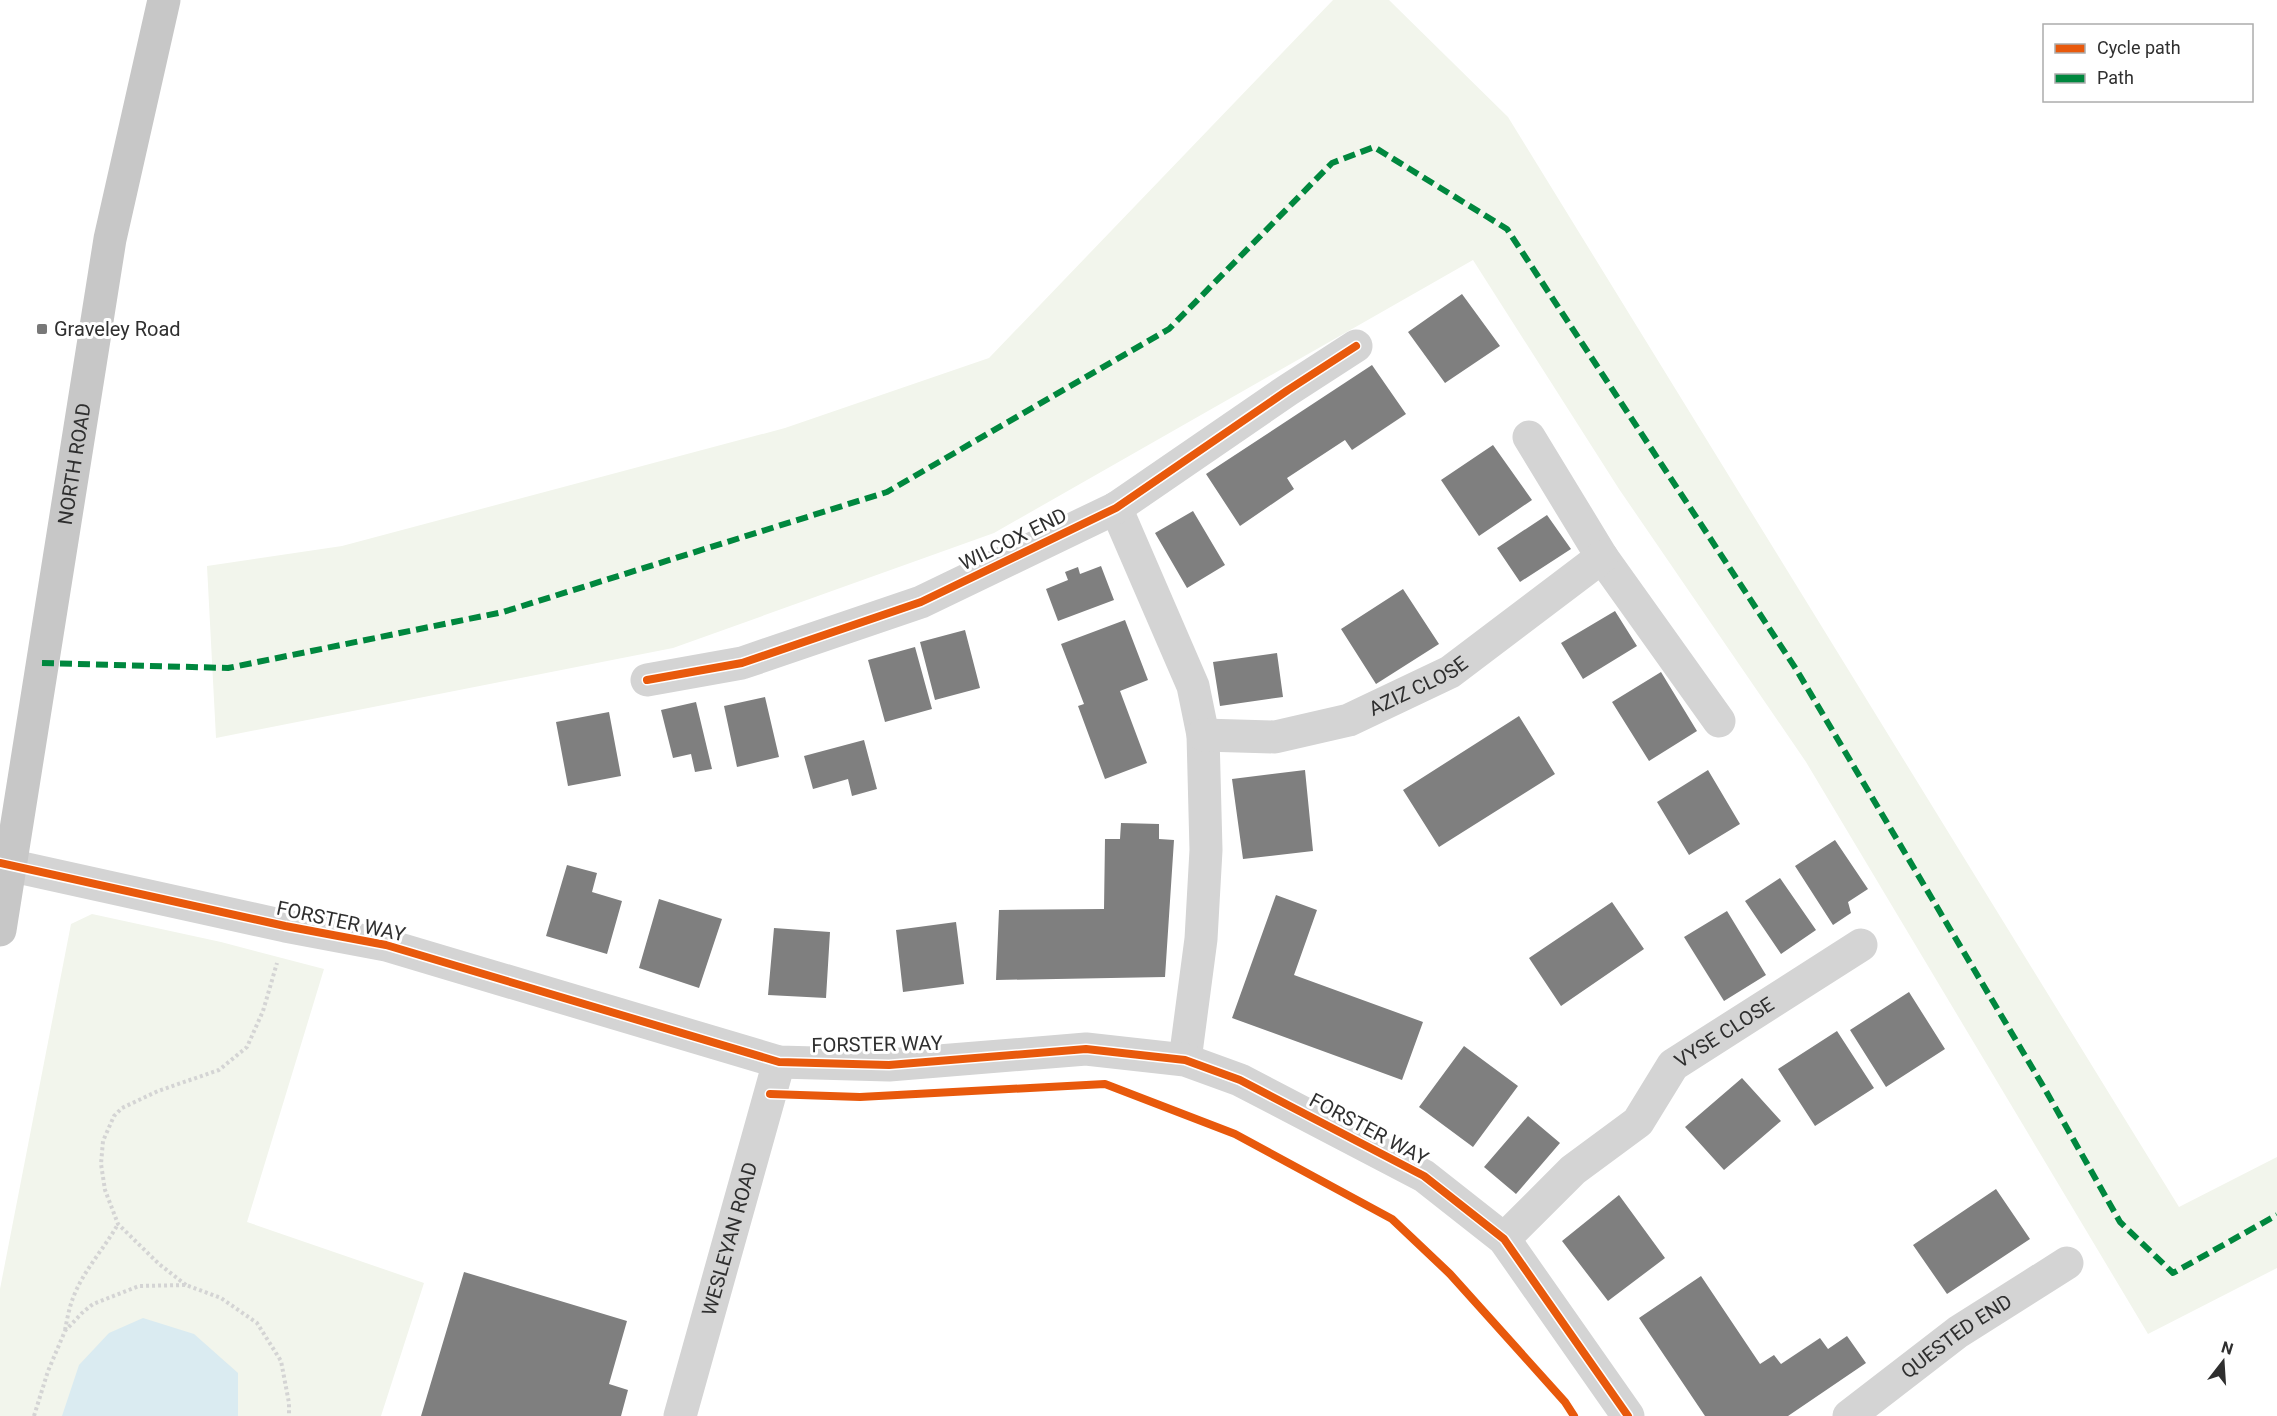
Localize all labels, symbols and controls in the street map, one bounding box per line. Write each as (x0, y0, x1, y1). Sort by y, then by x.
legend (2043, 24, 2253, 102)
text: Cycle path (2097, 37, 2181, 58)
text: Path (2097, 67, 2134, 88)
place label: Graveley Road (54, 317, 181, 341)
marker: Graveley Road (35, 322, 49, 336)
street label: NORTH ROAD (53, 401, 96, 526)
street label: WILCOX END (956, 503, 1070, 575)
street label: AZIZ CLOSE (1365, 651, 1472, 721)
street label: FORSTER WAY (274, 896, 408, 946)
street label: VYSE CLOSE (1670, 992, 1778, 1073)
street label: FORSTER WAY (811, 1031, 943, 1057)
street label: FORSTER WAY (1305, 1088, 1433, 1170)
street label: WESLEYAN ROAD (697, 1159, 762, 1318)
street label: QUESTED END (1896, 1289, 2016, 1383)
north arrow (2193, 1332, 2253, 1392)
text: N (2219, 1337, 2235, 1359)

